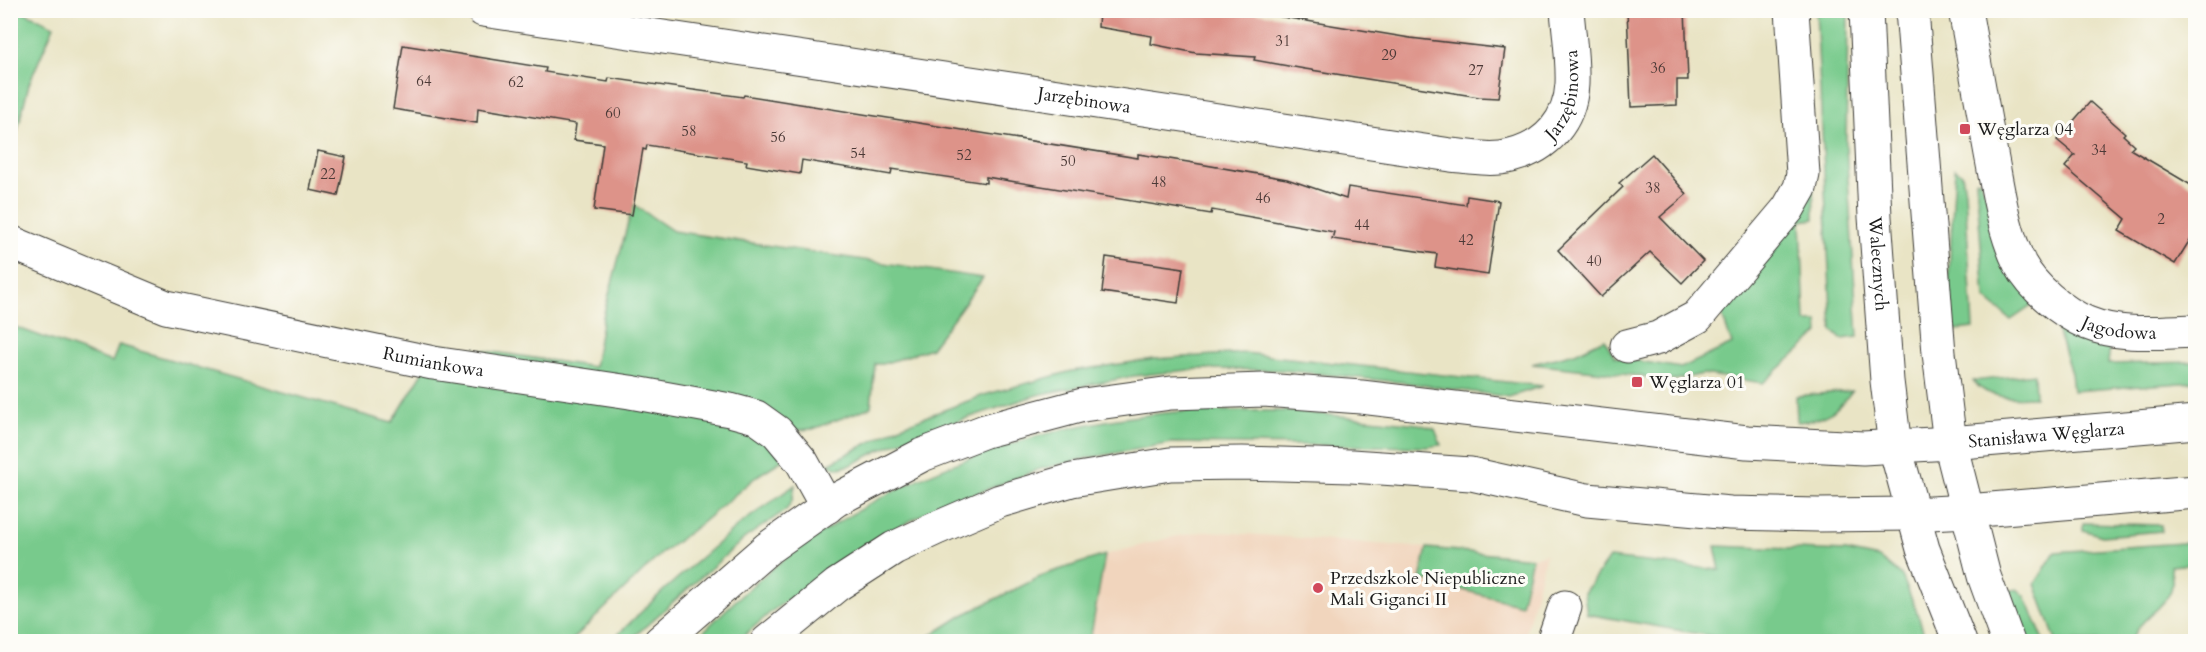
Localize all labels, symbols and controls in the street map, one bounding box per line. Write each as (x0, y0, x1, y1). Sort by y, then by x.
house number: 31 (1275, 31, 1291, 51)
house number: 29 (1381, 45, 1397, 65)
street label: Jarzębinowa (1537, 49, 1585, 148)
house number: 36 (1650, 58, 1666, 78)
house number: 27 (1468, 60, 1484, 80)
house number: 64 (416, 71, 432, 91)
house number: 62 (508, 72, 524, 92)
street label: Jarzębinowa (1033, 80, 1133, 119)
house number: 60 (605, 103, 621, 123)
place label: Węglarza 04 (1976, 117, 2073, 142)
house number: 58 (681, 121, 697, 141)
marker: Węglarza 04 (1958, 122, 1972, 136)
house number: 56 (770, 127, 786, 147)
house number: 34 (2091, 140, 2107, 160)
house number: 54 (850, 143, 866, 163)
house number: 52 (956, 145, 972, 165)
house number: 50 (1060, 151, 1076, 171)
house number: 22 (320, 164, 336, 184)
house number: 48 (1151, 172, 1167, 192)
house number: 38 (1645, 178, 1661, 198)
house number: 46 (1255, 188, 1271, 208)
house number: 2 (2157, 209, 2165, 229)
house number: 44 (1354, 215, 1370, 235)
street label: Walecznych (1862, 215, 1894, 312)
house number: 42 (1458, 230, 1474, 250)
house number: 40 (1586, 251, 1602, 271)
street label: Jagodowa (2075, 308, 2157, 345)
street label: Rumiankowa (381, 340, 486, 383)
place label: Węglarza 01 (1648, 370, 1745, 395)
marker: Węglarza 01 (1630, 375, 1644, 389)
street label: Stanisława Węglarza (1967, 416, 2126, 454)
place label: Przedszkole Niepubliczne Mali Giganci II (1330, 566, 1526, 612)
marker: Przedszkole Niepubliczne Mali Giganci II (1311, 581, 1325, 595)

